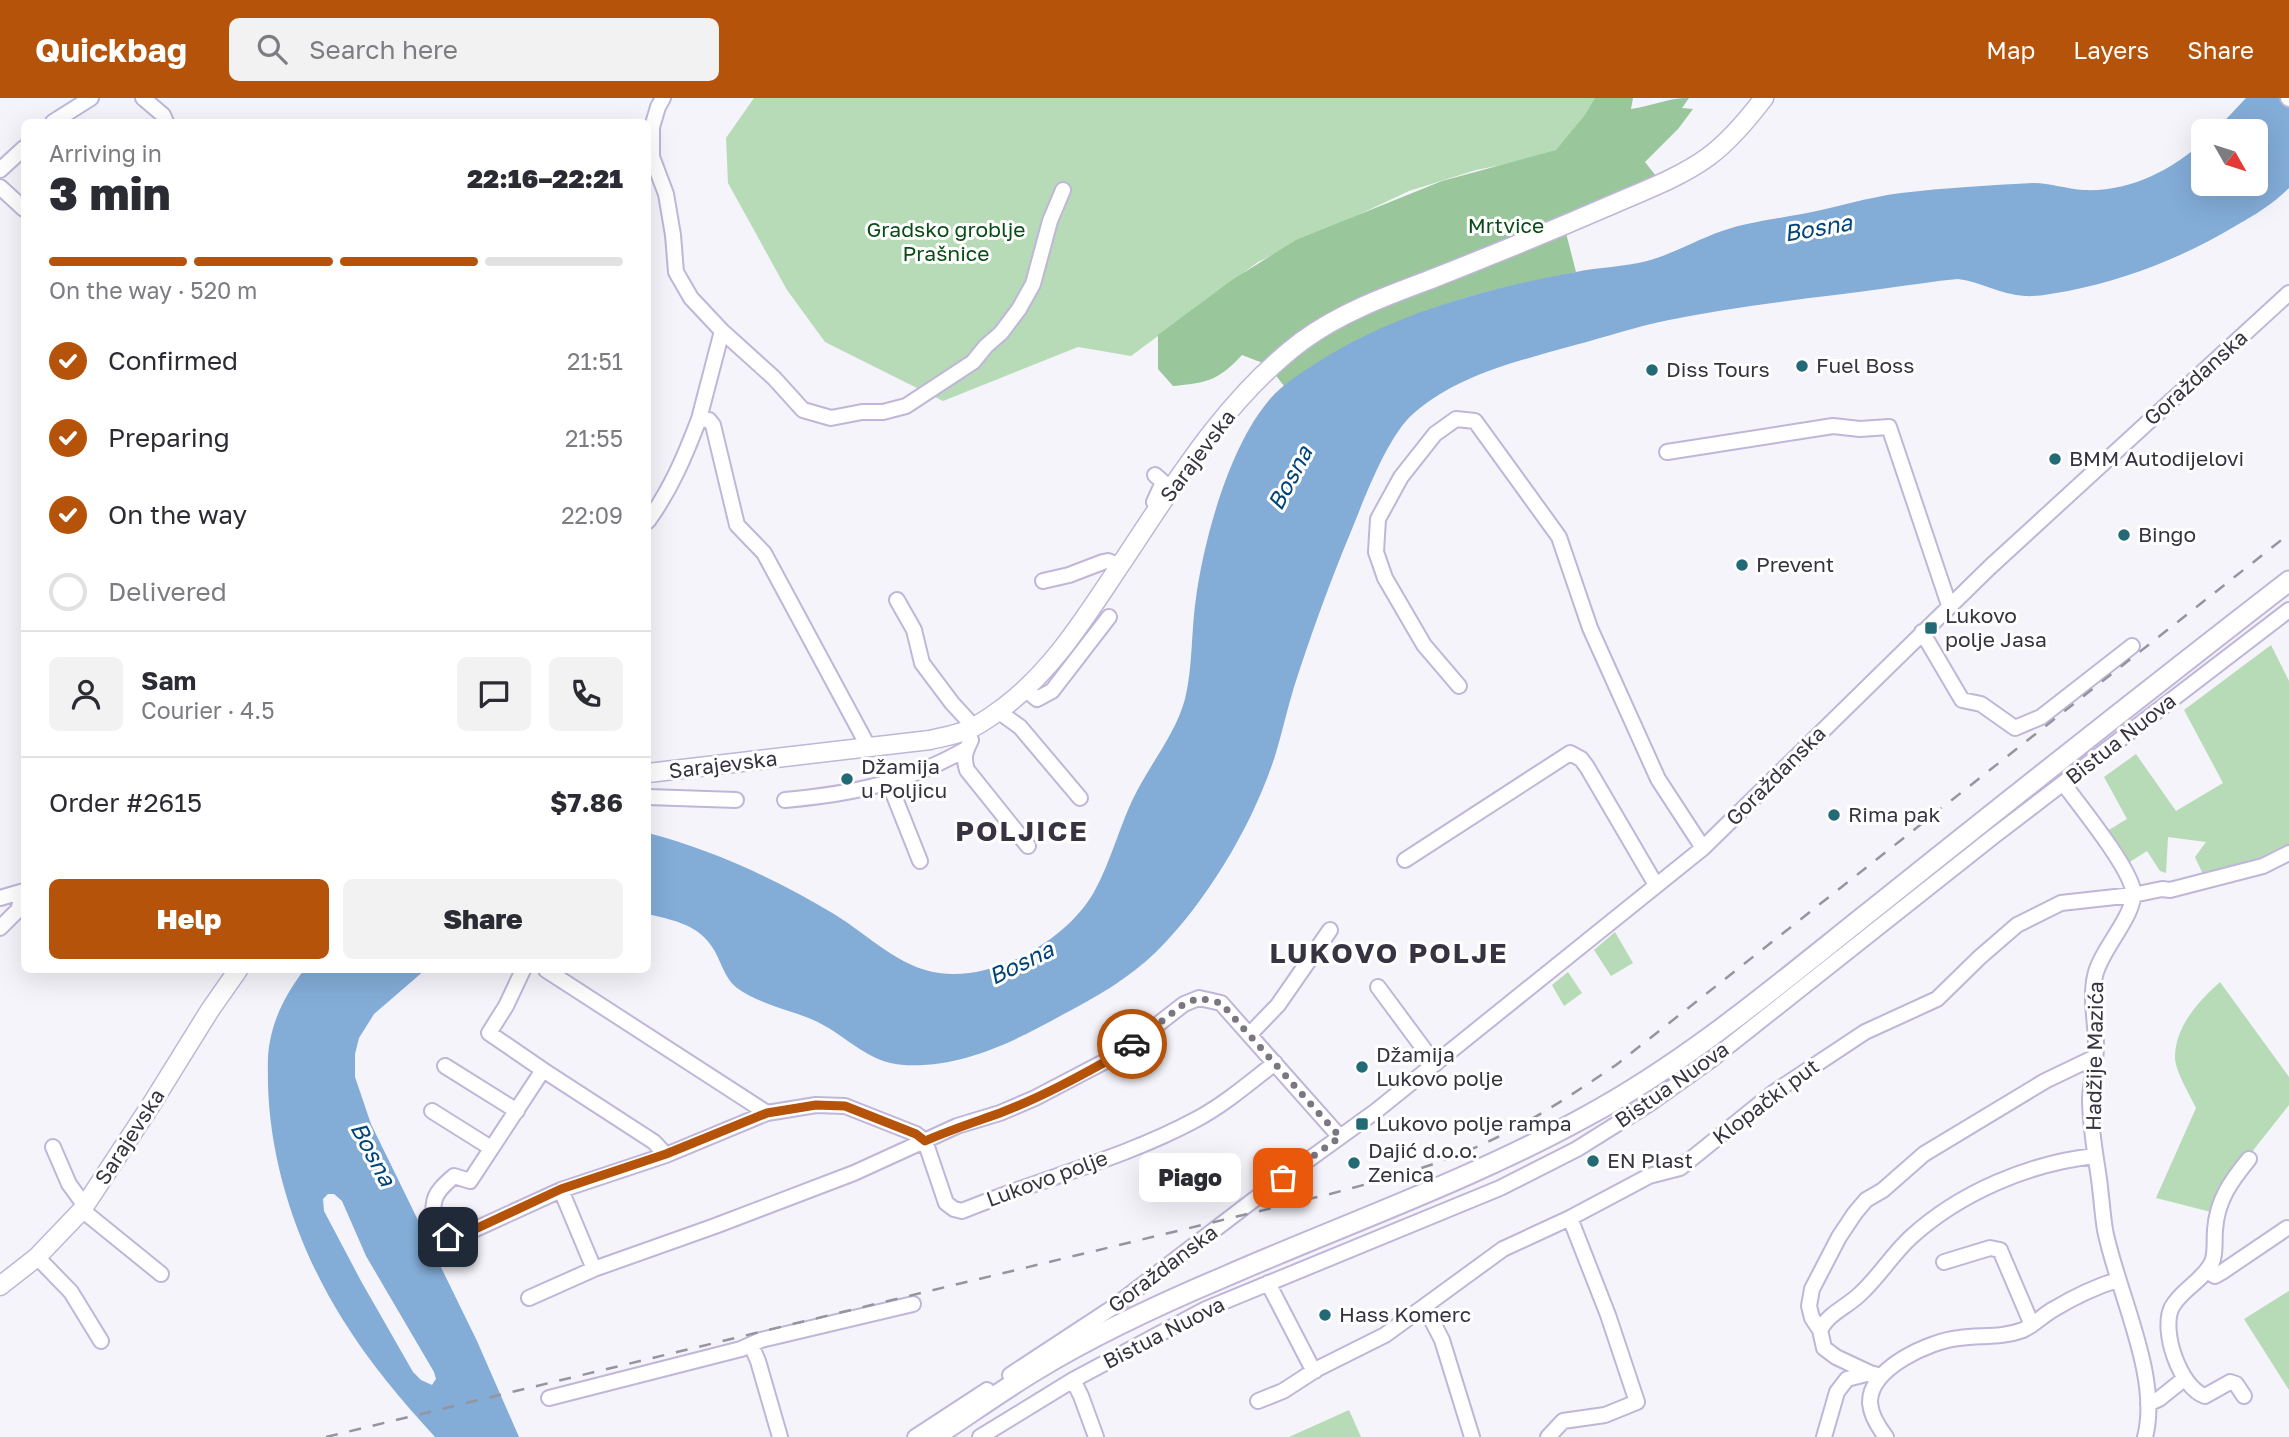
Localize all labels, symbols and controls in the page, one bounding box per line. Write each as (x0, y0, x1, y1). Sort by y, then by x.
search box (229, 18, 719, 81)
text: Quickbag (35, 30, 187, 69)
icon: search (253, 30, 291, 68)
text: Search here (309, 34, 458, 65)
text: Map (1986, 35, 2035, 64)
text: Layers (2073, 35, 2149, 64)
text: Share (2187, 35, 2254, 64)
north arrow (2191, 119, 2268, 196)
map controls (2191, 119, 2268, 196)
text: Arriving in (49, 139, 162, 167)
text: 22:16–22:21 (467, 163, 623, 194)
text: 3 min (49, 165, 171, 220)
water label: Bosna (1782, 207, 1855, 247)
park label: Mrtvice (1468, 212, 1544, 238)
park label: Gradsko groblje Prašnice (867, 216, 1025, 266)
text: On the way · 520 m (49, 276, 257, 304)
street label: Goraždanska (2138, 324, 2252, 431)
icon: check (49, 342, 87, 380)
text: Confirmed (108, 345, 238, 376)
text: 21:51 (567, 347, 623, 375)
place label: Fuel Boss (1816, 352, 1914, 378)
place label: Diss Tours (1666, 356, 1770, 382)
marker: Fuel Boss (1794, 358, 1810, 374)
marker: Diss Tours (1644, 362, 1660, 378)
street label: Sarajevska (1154, 404, 1240, 507)
icon: check (49, 419, 87, 457)
text: Preparing (108, 422, 230, 453)
text: 21:55 (565, 424, 623, 452)
water label: Bosna (1261, 440, 1318, 514)
place label: BMM Autodijelovi (2069, 445, 2244, 471)
marker: BMM Autodijelovi (2047, 451, 2063, 467)
icon: check (49, 496, 87, 534)
text: On the way (108, 499, 247, 530)
text: 22:09 (561, 501, 623, 529)
place label: Bingo (2138, 521, 2196, 547)
marker: Bingo (2116, 527, 2132, 543)
place label: Prevent (1756, 551, 1834, 577)
marker: Prevent (1734, 557, 1750, 573)
text: Delivered (108, 576, 227, 607)
place label: Lukovo polje Jasa (1945, 602, 2047, 652)
marker: Lukovo polje Jasa (1923, 620, 1939, 636)
button: person (49, 657, 123, 731)
button: chat (457, 657, 531, 731)
button: phone (549, 657, 623, 731)
text: Sam (141, 665, 196, 696)
street label: Bistua Nuova (2060, 687, 2181, 789)
text: Courier · 4.5 (141, 696, 274, 724)
street label: Goraždanska (1720, 720, 1831, 831)
street label: Sarajevska (667, 744, 779, 784)
place label: Džamija u Poljicu (861, 753, 947, 803)
marker: Džamija u Poljicu (839, 771, 855, 787)
text: Order #2615 (49, 787, 202, 818)
text: $7.86 (550, 787, 623, 818)
place label: Rima pak (1848, 801, 1940, 827)
marker: Rima pak (1826, 807, 1842, 823)
district label: POLJICE (955, 814, 1089, 847)
button: Help (49, 879, 329, 959)
button: Share (343, 879, 623, 959)
water label: Bosna (984, 934, 1058, 990)
district label: LUKOVO POLJE (1269, 936, 1509, 969)
street label: Hadžije Mazića (2080, 981, 2108, 1131)
courier (1097, 1009, 1167, 1079)
icon: car (1113, 1025, 1151, 1063)
street label: Bistua Nuova (1610, 1035, 1733, 1133)
place label: Džamija Lukovo polje (1376, 1041, 1503, 1091)
street label: Klopački put (1707, 1053, 1824, 1150)
marker: Džamija Lukovo polje (1354, 1059, 1370, 1075)
street label: Sarajevska (89, 1084, 170, 1189)
place label: Lukovo polje rampa (1376, 1110, 1572, 1136)
marker: Lukovo polje rampa (1354, 1116, 1370, 1132)
water label: Bosna (345, 1117, 403, 1191)
place label: Dajić d.o.o. Zenica (1368, 1137, 1478, 1187)
street label: Lukovo polje (982, 1144, 1111, 1212)
place label: EN Plast (1607, 1147, 1693, 1173)
pin (1253, 1148, 1313, 1208)
marker: EN Plast (1585, 1153, 1601, 1169)
callout: Piago (1140, 1154, 1241, 1202)
marker: Dajić d.o.o. Zenica (1346, 1155, 1362, 1171)
icon: bag (1264, 1159, 1302, 1197)
text: Piago (1158, 1163, 1222, 1191)
pin (418, 1207, 478, 1267)
icon: home (429, 1218, 467, 1256)
street label: Goraždanska (1103, 1219, 1222, 1318)
street label: Bistua Nuova (1098, 1290, 1229, 1374)
place label: Hass Komerc (1339, 1301, 1471, 1327)
marker: Hass Komerc (1317, 1307, 1333, 1323)

